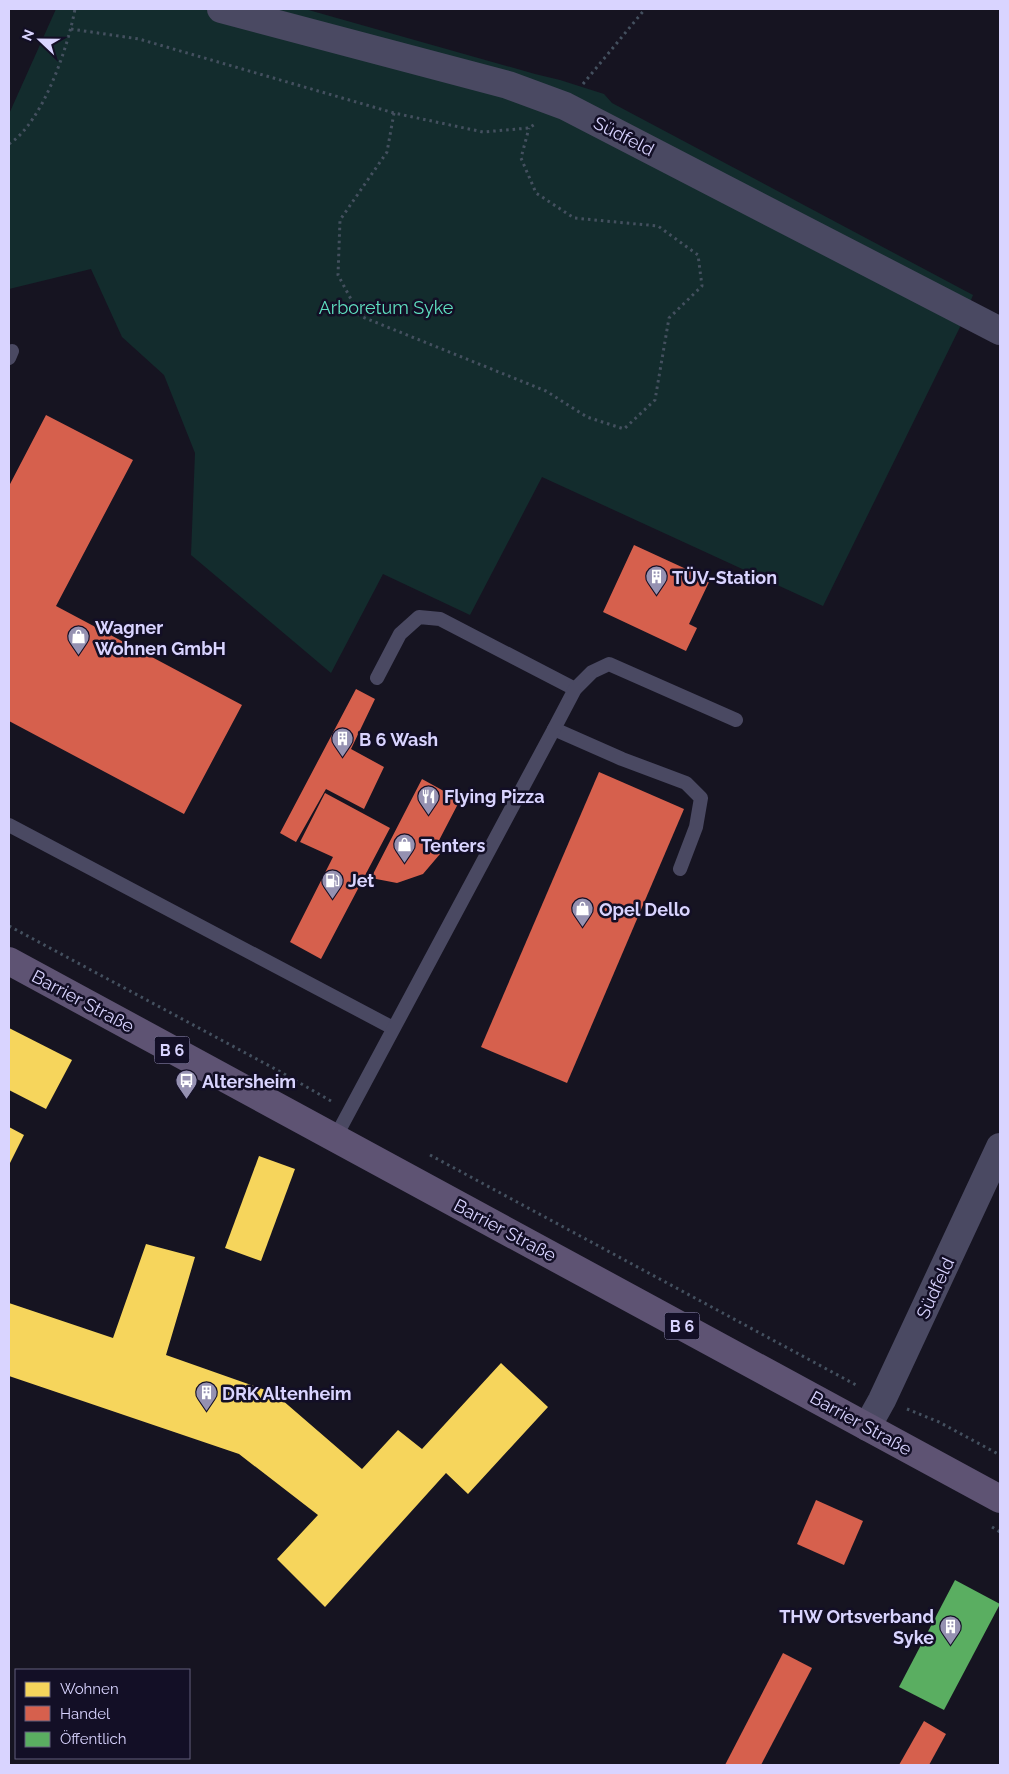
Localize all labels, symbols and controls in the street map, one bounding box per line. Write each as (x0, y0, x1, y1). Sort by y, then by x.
north arrow (15, 15, 65, 65)
text: N (19, 27, 37, 43)
street label: Südfeld (590, 112, 658, 160)
park label: Arboretum Syke (319, 297, 454, 318)
building icon: TÜV-Station (644, 565, 668, 596)
place label: TÜV-Station (672, 566, 777, 588)
place label: Wagner Wohnen GmbH (95, 617, 226, 659)
shop icon: Wagner Wohnen GmbH (67, 625, 91, 656)
building icon: B 6 Wash (331, 727, 355, 758)
place label: B 6 Wash (359, 729, 438, 750)
restaurant icon: Flying Pizza (416, 784, 440, 815)
place label: Flying Pizza (444, 786, 545, 807)
shop icon: Tenters (393, 833, 417, 864)
place label: Tenters (421, 835, 486, 856)
fuel station icon: Jet (320, 868, 344, 899)
place label: Jet (348, 870, 374, 891)
shop icon: Opel Dello (571, 897, 595, 928)
place label: Opel Dello (599, 899, 690, 920)
street label: Barrier Straße (28, 965, 138, 1037)
road number: B 6 (154, 1036, 190, 1064)
bus stop icon: Altersheim (174, 1069, 198, 1100)
place label: Altersheim (202, 1071, 296, 1092)
street label: Barrier Straße (450, 1194, 560, 1266)
street label: Südfeld (912, 1254, 958, 1322)
road number: B 6 (664, 1312, 700, 1340)
building icon: DRK Altenheim (194, 1381, 218, 1412)
place label: DRK Altenheim (222, 1383, 352, 1404)
street label: Barrier Straße (807, 1386, 916, 1460)
place label: THW Ortsverband Syke (779, 1606, 934, 1648)
building icon: THW Ortsverband Syke (938, 1614, 962, 1645)
legend (15, 1669, 190, 1759)
text: Wohnen (60, 1680, 119, 1698)
text: Handel (60, 1705, 111, 1723)
text: Öffentlich (60, 1729, 127, 1748)

